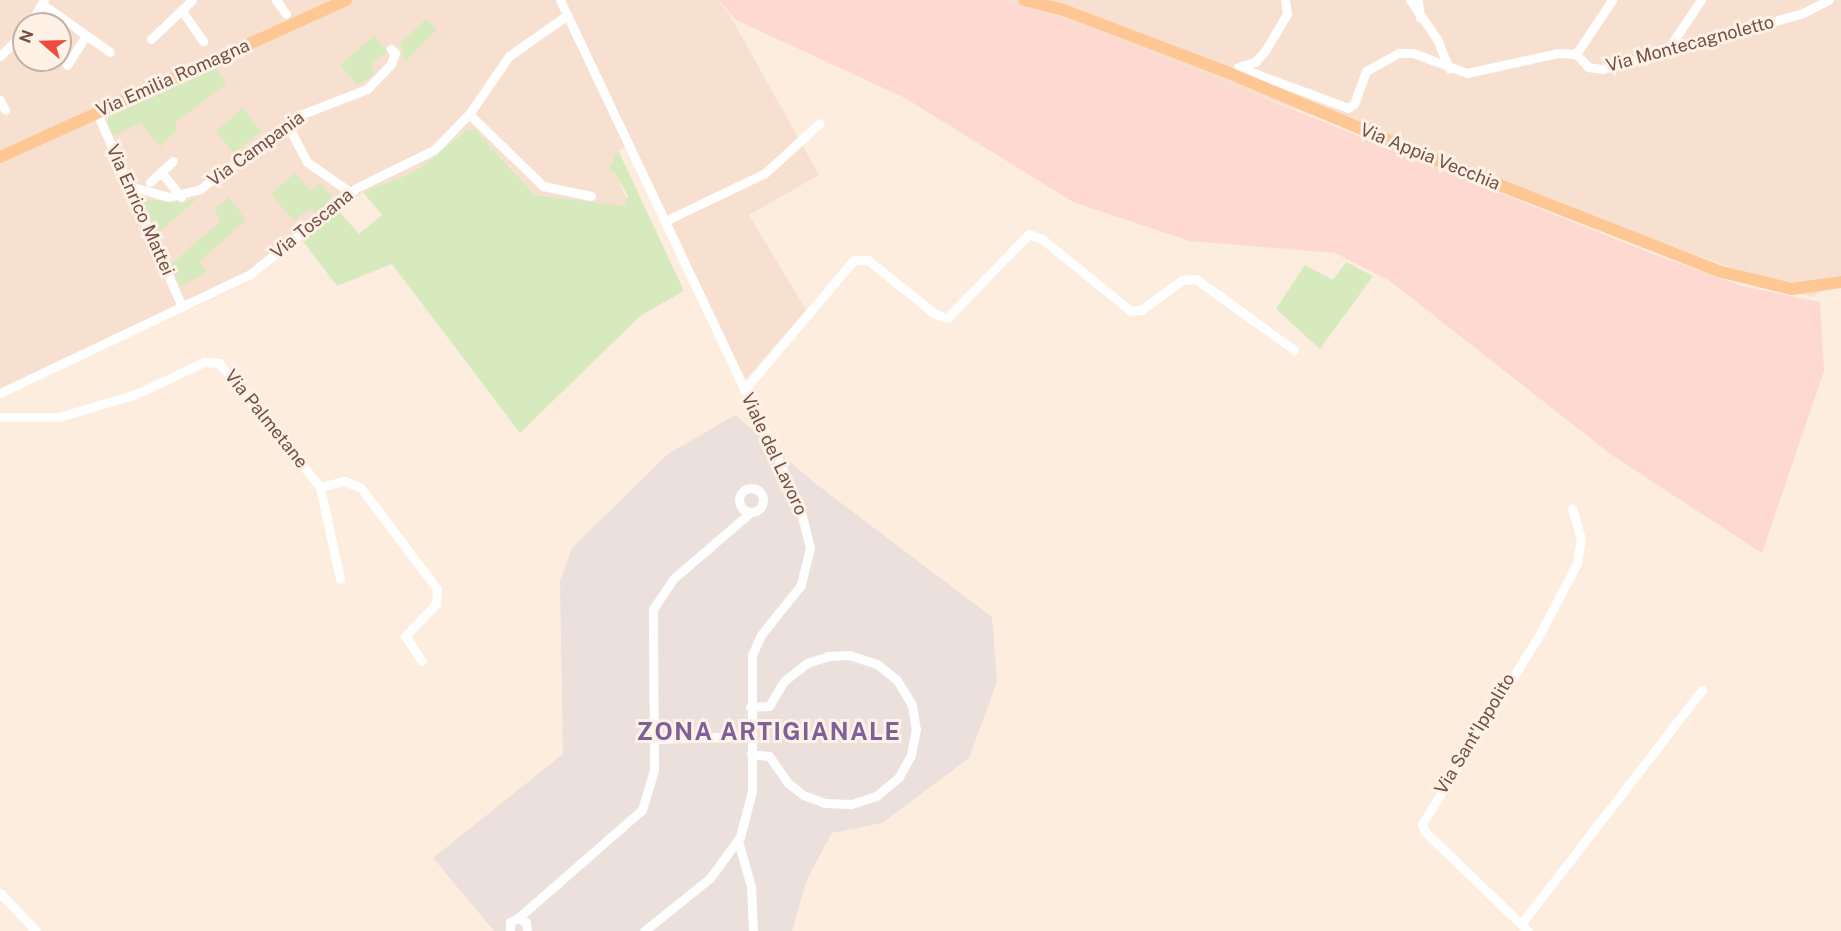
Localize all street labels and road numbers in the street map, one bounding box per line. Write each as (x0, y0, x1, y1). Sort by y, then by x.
street label: Via Montecagnoletto (1604, 11, 1776, 77)
street label: Via Emilia Romagna (93, 35, 253, 121)
street label: Via Campania (204, 107, 308, 191)
street label: Via Appia Vecchia (1357, 119, 1503, 195)
street label: Via Enrico Mattei (101, 141, 179, 279)
street label: Via Toscana (267, 184, 357, 264)
street label: Via Palmetane (220, 365, 312, 473)
street label: Viale del Lavoro (736, 389, 812, 519)
street label: Via Sant'Ippolito (1430, 670, 1520, 798)

